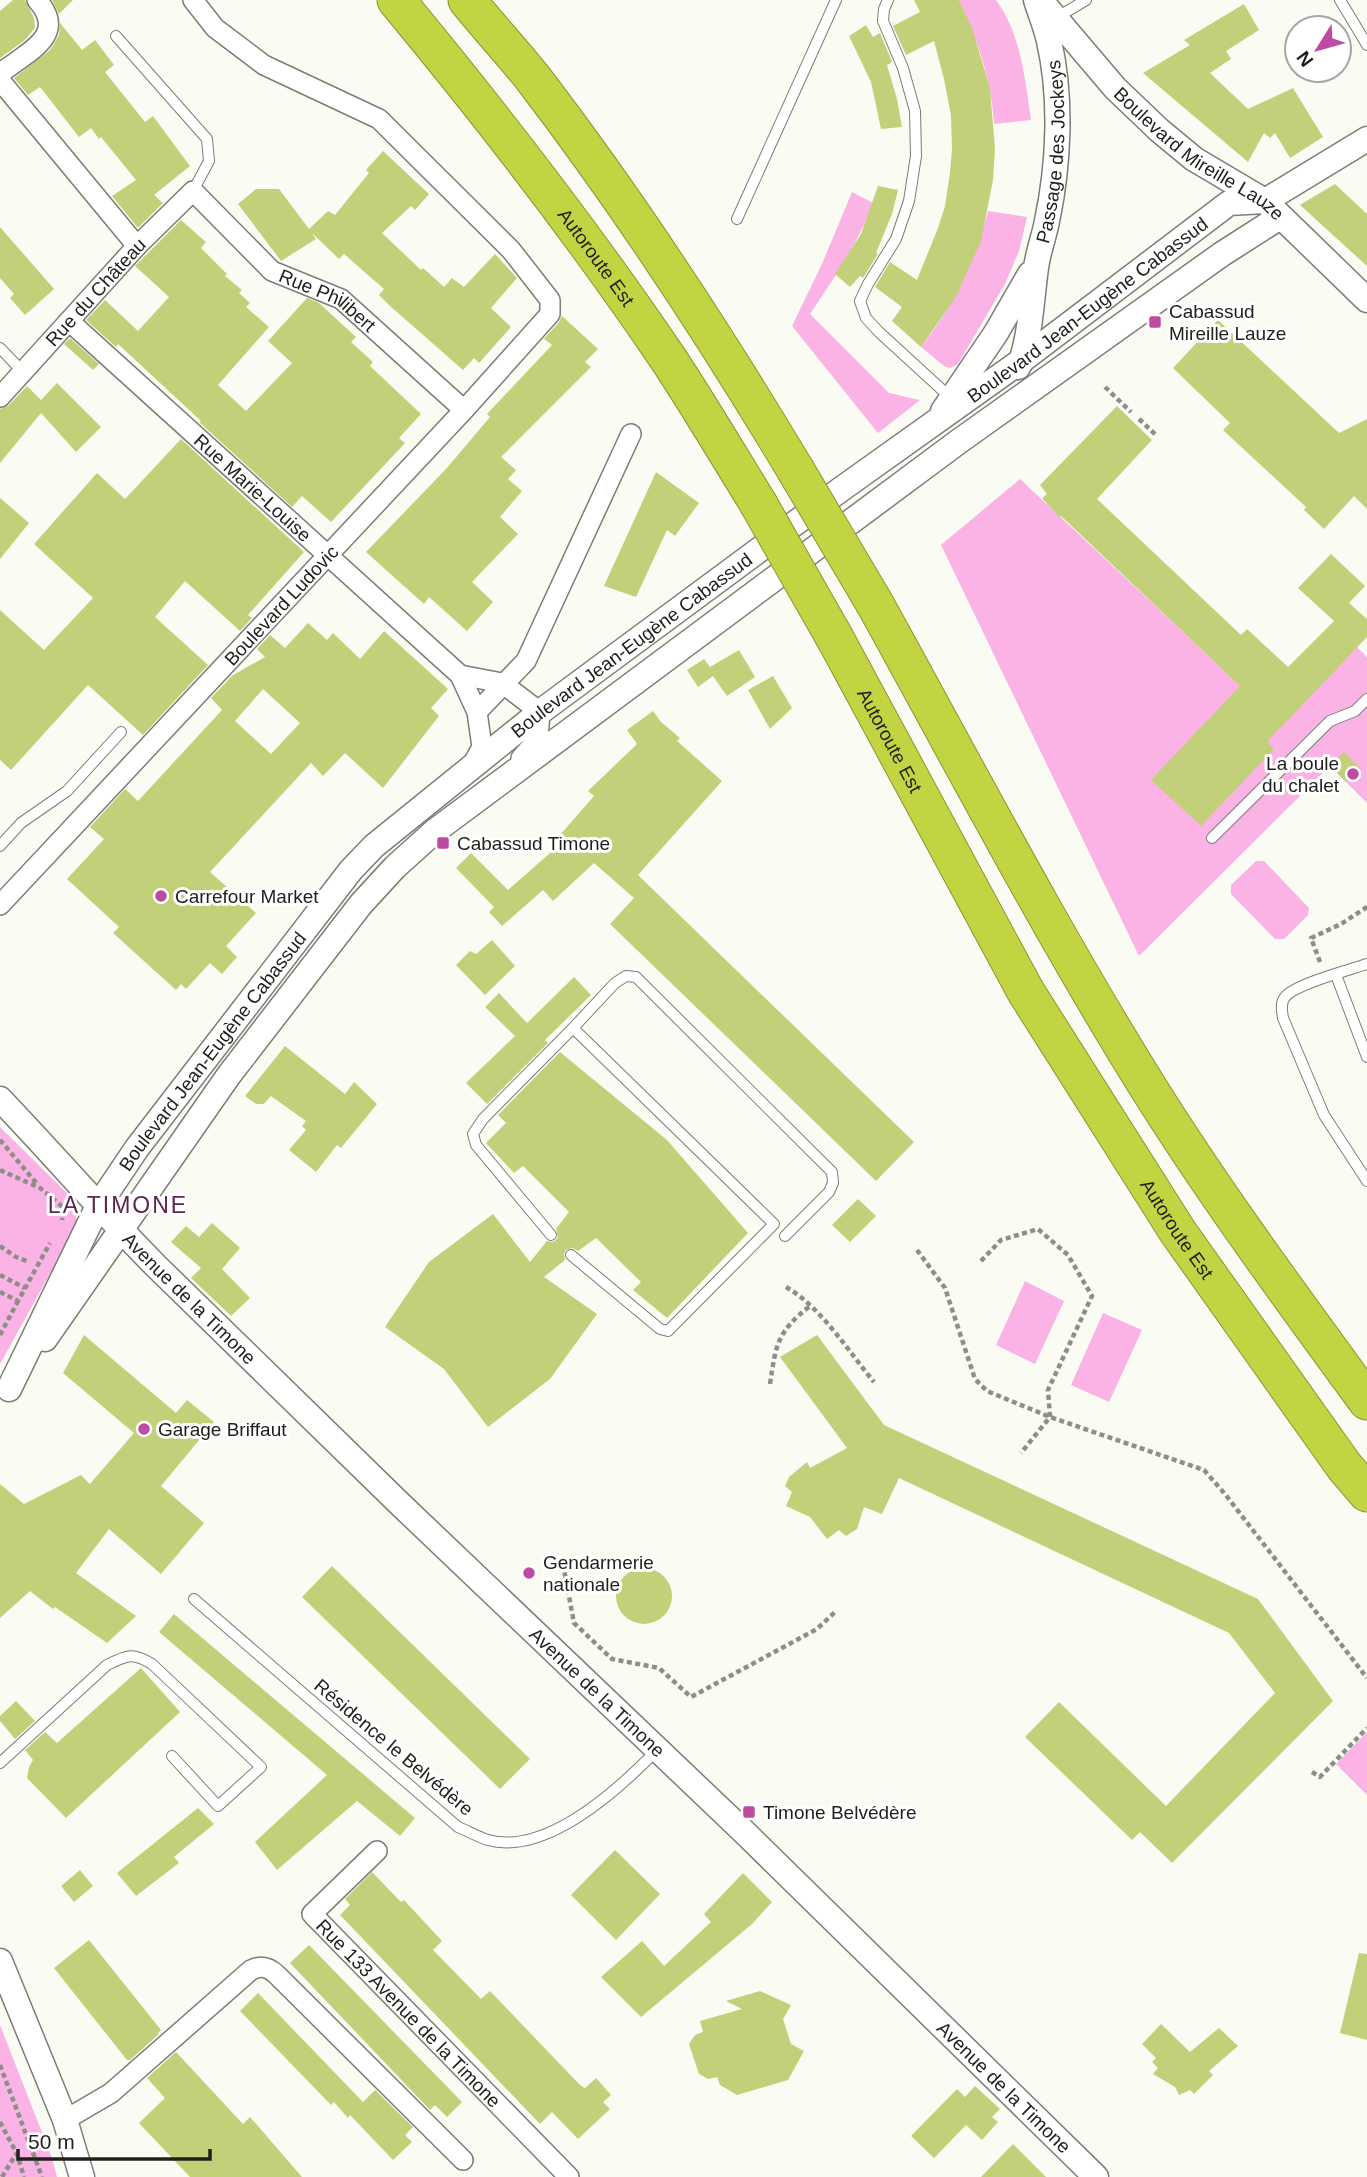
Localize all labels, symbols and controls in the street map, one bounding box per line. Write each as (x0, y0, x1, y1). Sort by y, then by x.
north arrow (1283, 14, 1353, 84)
text: N (1292, 47, 1317, 71)
street label: Passage des Jockeys (1032, 59, 1068, 246)
street label: Boulevard Mireille Lauze (1110, 83, 1288, 225)
street label: Autoroute Est (554, 205, 639, 311)
street label: Boulevard Jean-Eugène Cabassud (963, 213, 1212, 407)
street label: Rue du Château (41, 234, 150, 351)
street label: Rue Philibert (276, 265, 380, 337)
place label: Cabassud Mireille Lauze (1169, 301, 1286, 344)
marker: Cabassud Mireille Lauze (1147, 314, 1163, 330)
street label: Rue Marie-Louise (190, 430, 315, 546)
street label: Boulevard Ludovic (220, 541, 343, 670)
street label: Boulevard Jean-Eugène Cabassud (507, 549, 756, 742)
street label: Autoroute Est (853, 685, 927, 797)
place label: La boule du chalet (1262, 753, 1340, 796)
marker: La boule du chalet (1345, 766, 1361, 782)
place label: Cabassud Timone (457, 833, 610, 854)
marker: Cabassud Timone (435, 835, 451, 851)
place label: Carrefour Market (175, 886, 319, 907)
marker: Carrefour Market (153, 888, 169, 904)
street label: Boulevard Jean-Eugène Cabassud (115, 928, 310, 1175)
street label: Autoroute Est (1136, 1175, 1218, 1283)
district label: LA TIMONE (48, 1192, 188, 1218)
street label: Avenue de la Timone (118, 1228, 260, 1369)
place label: Garage Briffaut (158, 1419, 287, 1440)
marker: Garage Briffaut (136, 1421, 152, 1437)
place label: Gendarmerie nationale (543, 1552, 654, 1595)
marker: Gendarmerie nationale (521, 1565, 537, 1581)
street label: Avenue de la Timone (525, 1623, 669, 1762)
street label: Résidence le Belvédère (310, 1675, 477, 1820)
place label: Timone Belvédère (763, 1802, 916, 1823)
marker: Timone Belvédère (741, 1804, 757, 1820)
street label: Rue 133 Avenue de la Timone (312, 1915, 505, 2112)
street label: Avenue de la Timone (933, 2017, 1075, 2157)
scale bar (18, 2118, 210, 2162)
text: 50 m (28, 2130, 75, 2153)

